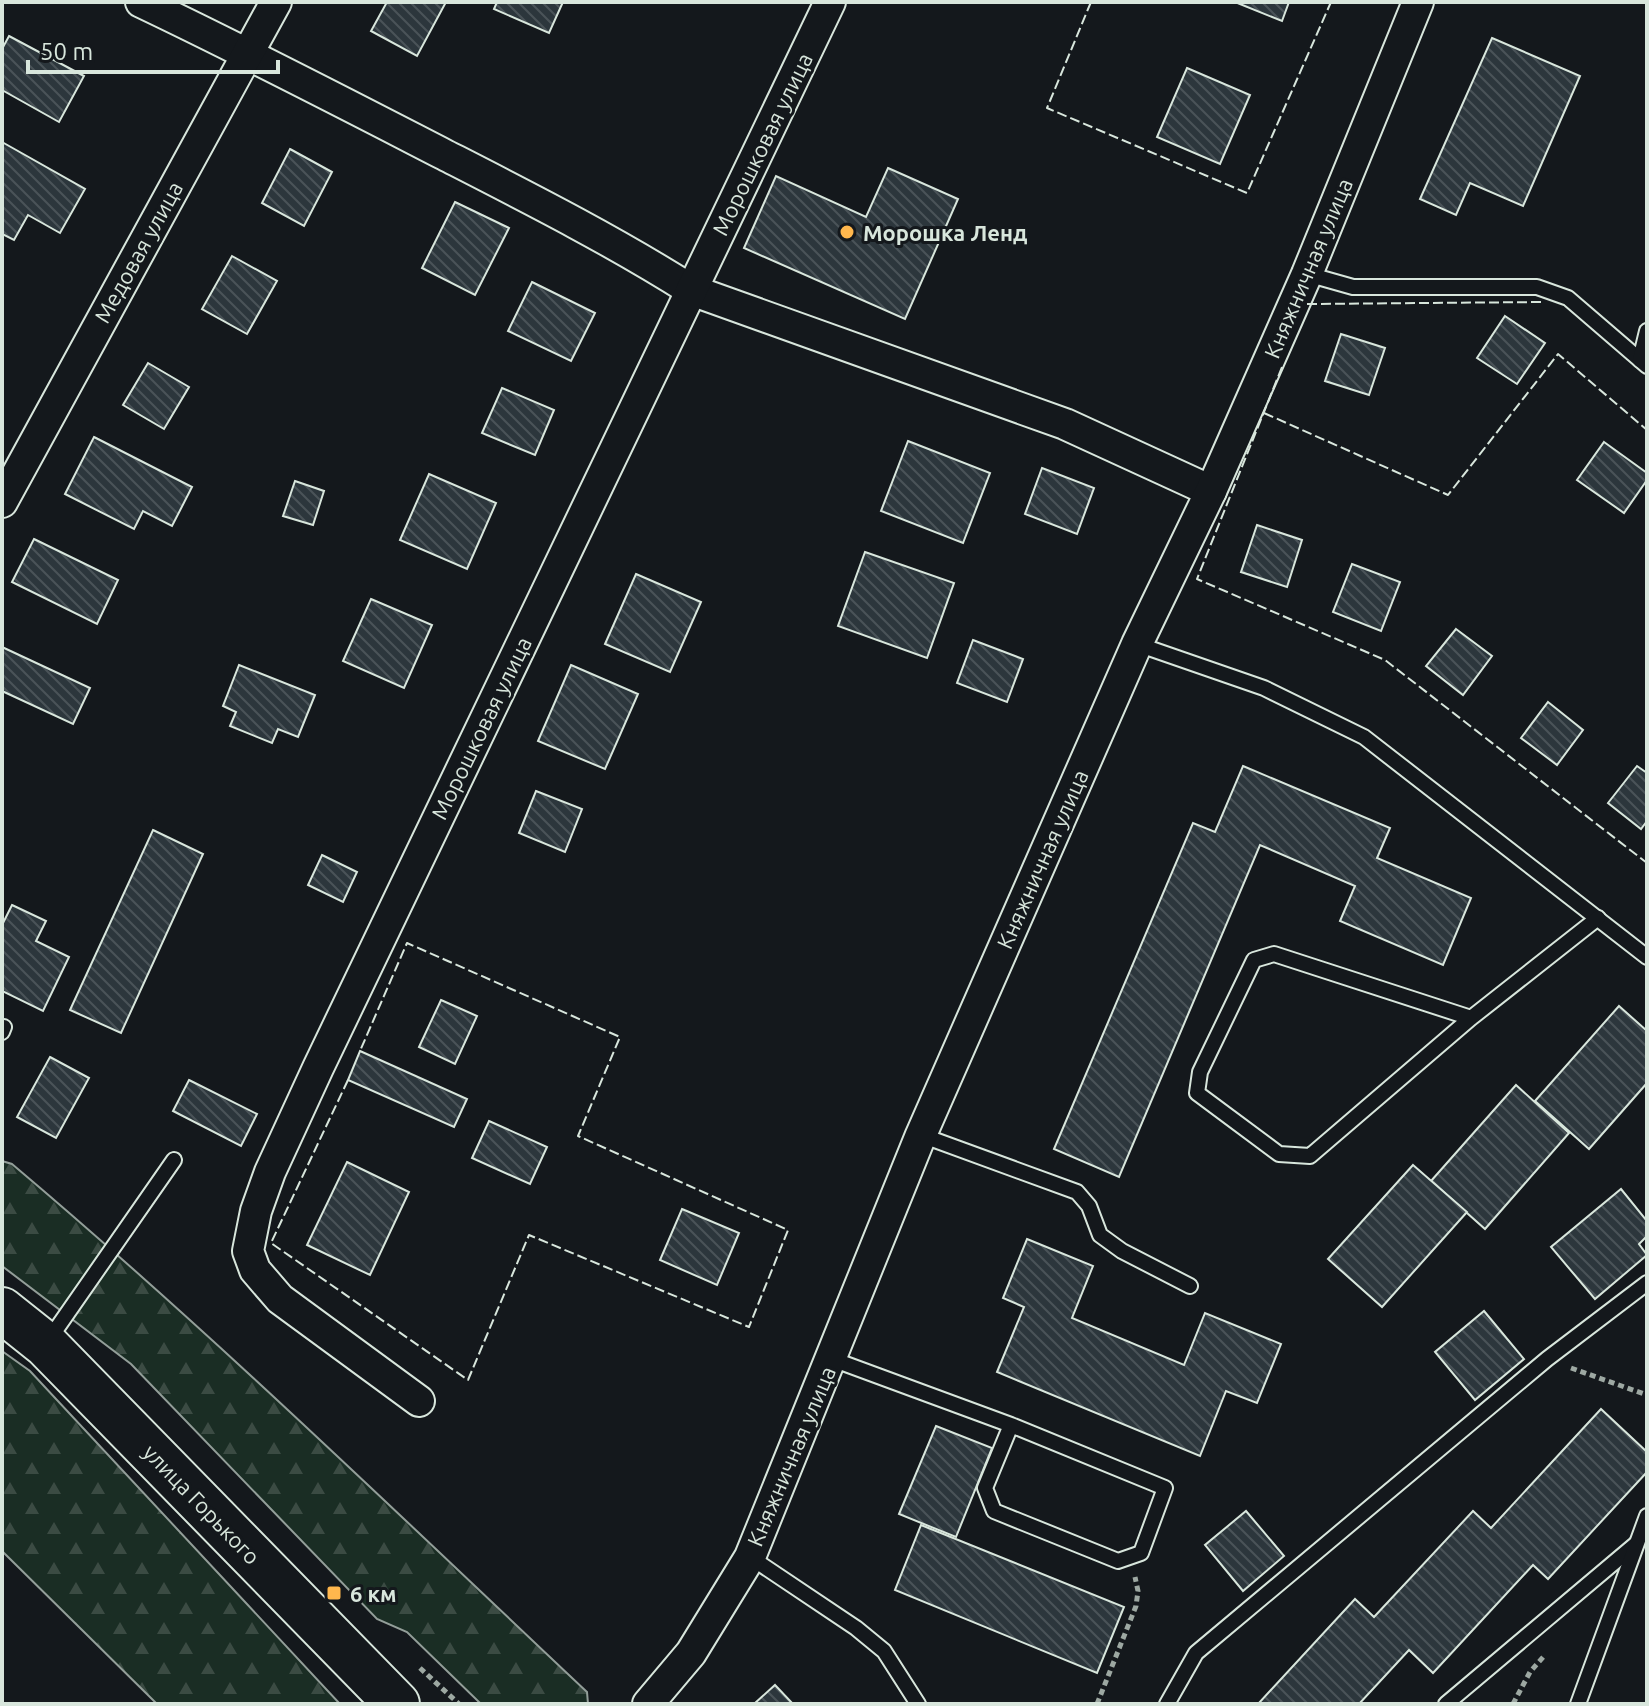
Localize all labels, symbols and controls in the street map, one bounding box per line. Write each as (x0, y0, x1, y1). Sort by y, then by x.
scale bar (28, 24, 278, 74)
text: 50 m (40, 38, 93, 65)
street label: Морошковая улица (707, 49, 817, 239)
street label: Княжничная улица (1259, 174, 1357, 362)
street label: Медовая улица (89, 177, 187, 327)
place label: Морошка Ленд (863, 220, 1027, 245)
marker: Морошка Ленд (838, 223, 856, 241)
street label: Морошковая улица (426, 633, 536, 823)
street label: Княжничная улица (991, 766, 1093, 952)
street label: Княжничная улица (742, 1362, 840, 1550)
street label: улица Горького (139, 1439, 265, 1569)
place label: 6 км (350, 1581, 397, 1606)
marker: 6 км (325, 1584, 343, 1602)

